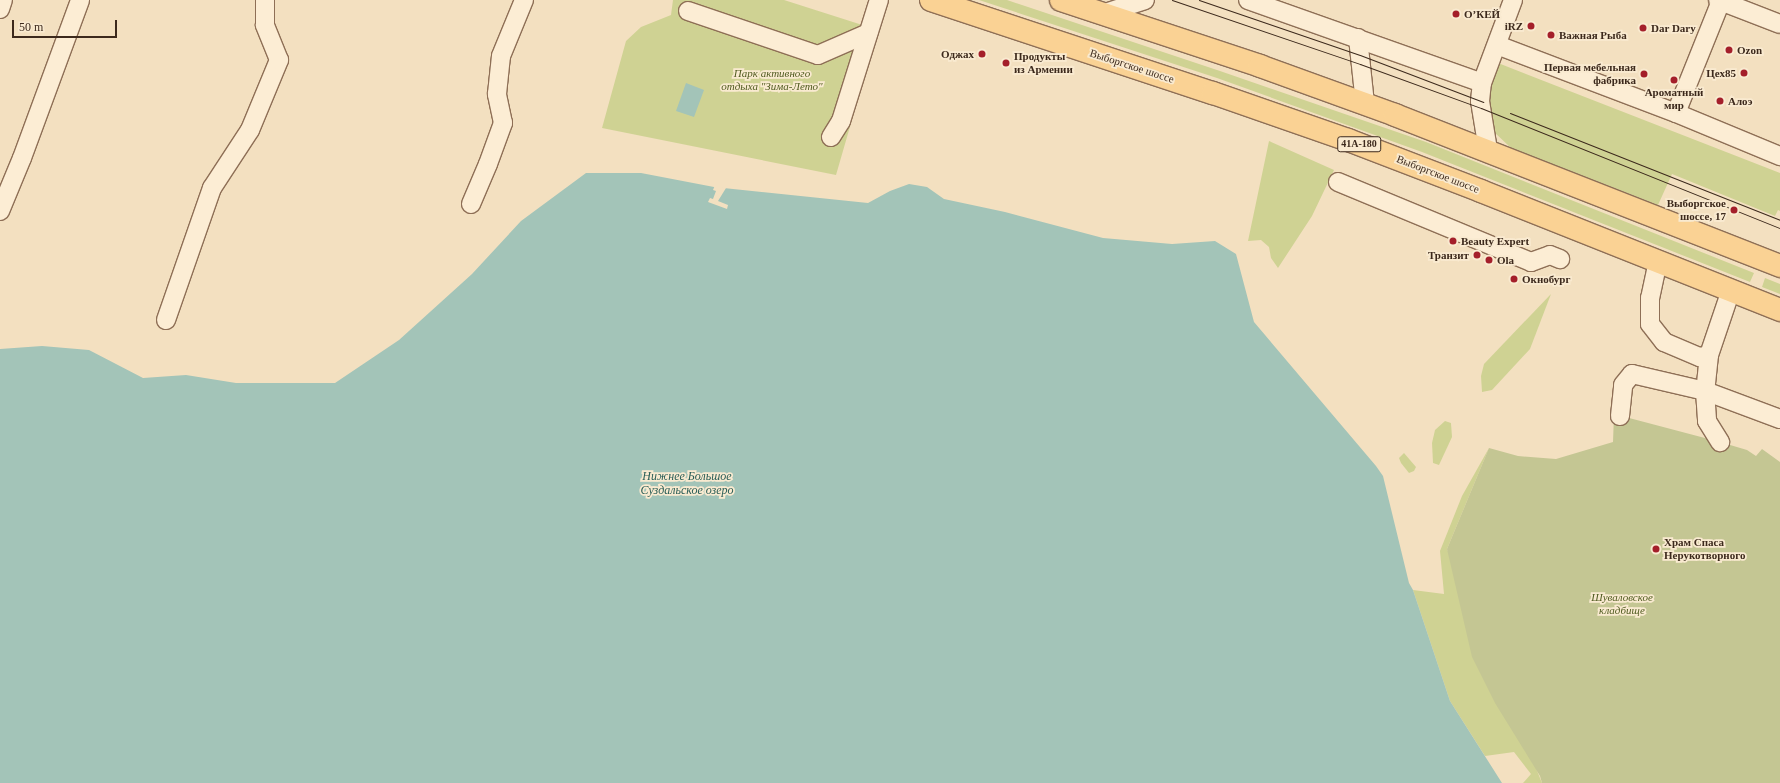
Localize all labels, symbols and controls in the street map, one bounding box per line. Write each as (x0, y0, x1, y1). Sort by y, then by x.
place label: О’КЕЙ (1464, 7, 1500, 21)
marker: О’КЕЙ (1451, 9, 1461, 19)
scale bar (14, 12, 119, 38)
place label: iRZ (1505, 19, 1523, 33)
text: 50 m (19, 20, 43, 34)
marker: iRZ (1526, 21, 1536, 31)
place label: Dar Dary (1651, 21, 1696, 35)
marker: Dar Dary (1638, 23, 1648, 33)
place label: Важная Рыба (1559, 28, 1627, 42)
marker: Важная Рыба (1546, 30, 1556, 40)
place label: Ozon (1737, 43, 1762, 57)
marker: Ozon (1724, 45, 1734, 55)
street label: Выборгское шоссе (1088, 46, 1176, 86)
place label: Оджах (941, 47, 974, 61)
marker: Оджах (977, 49, 987, 59)
place label: Продукты из Армении (1014, 50, 1073, 76)
marker: Продукты из Армении (1001, 58, 1011, 68)
place label: Первая мебельная фабрика (1544, 61, 1636, 87)
place label: Цех85 (1706, 66, 1736, 80)
park label: Парк активного отдыха "Зима-Лето" (721, 67, 823, 93)
marker: Цех85 (1739, 68, 1749, 78)
marker: Первая мебельная фабрика (1639, 69, 1649, 79)
marker: Ароматный мир (1669, 75, 1679, 85)
place label: Ароматный мир (1645, 86, 1703, 112)
place label: Алоэ (1728, 94, 1753, 108)
marker: Алоэ (1715, 96, 1725, 106)
road number: 41А-180 (1337, 136, 1381, 152)
street label: Выборгское шоссе (1395, 152, 1481, 196)
place label: Выборгское шоссе, 17 (1667, 197, 1726, 223)
marker: Выборгское шоссе, 17 (1729, 205, 1739, 215)
place label: Beauty Expert (1461, 234, 1529, 248)
marker: Beauty Expert (1448, 236, 1458, 246)
place label: Транзит (1428, 248, 1469, 262)
marker: Транзит (1472, 250, 1482, 260)
place label: Ola (1497, 253, 1514, 267)
marker: Ola (1484, 255, 1494, 265)
place label: Окнобург (1522, 272, 1570, 286)
marker: Окнобург (1509, 274, 1519, 284)
water label: Нижнее Большое Суздальское озеро (640, 470, 734, 498)
place label: Храм Спаса Нерукотворного (1664, 536, 1745, 562)
marker: Храм Спаса Нерукотворного (1651, 544, 1661, 554)
park label: Шуваловское кладбище (1591, 591, 1653, 617)

